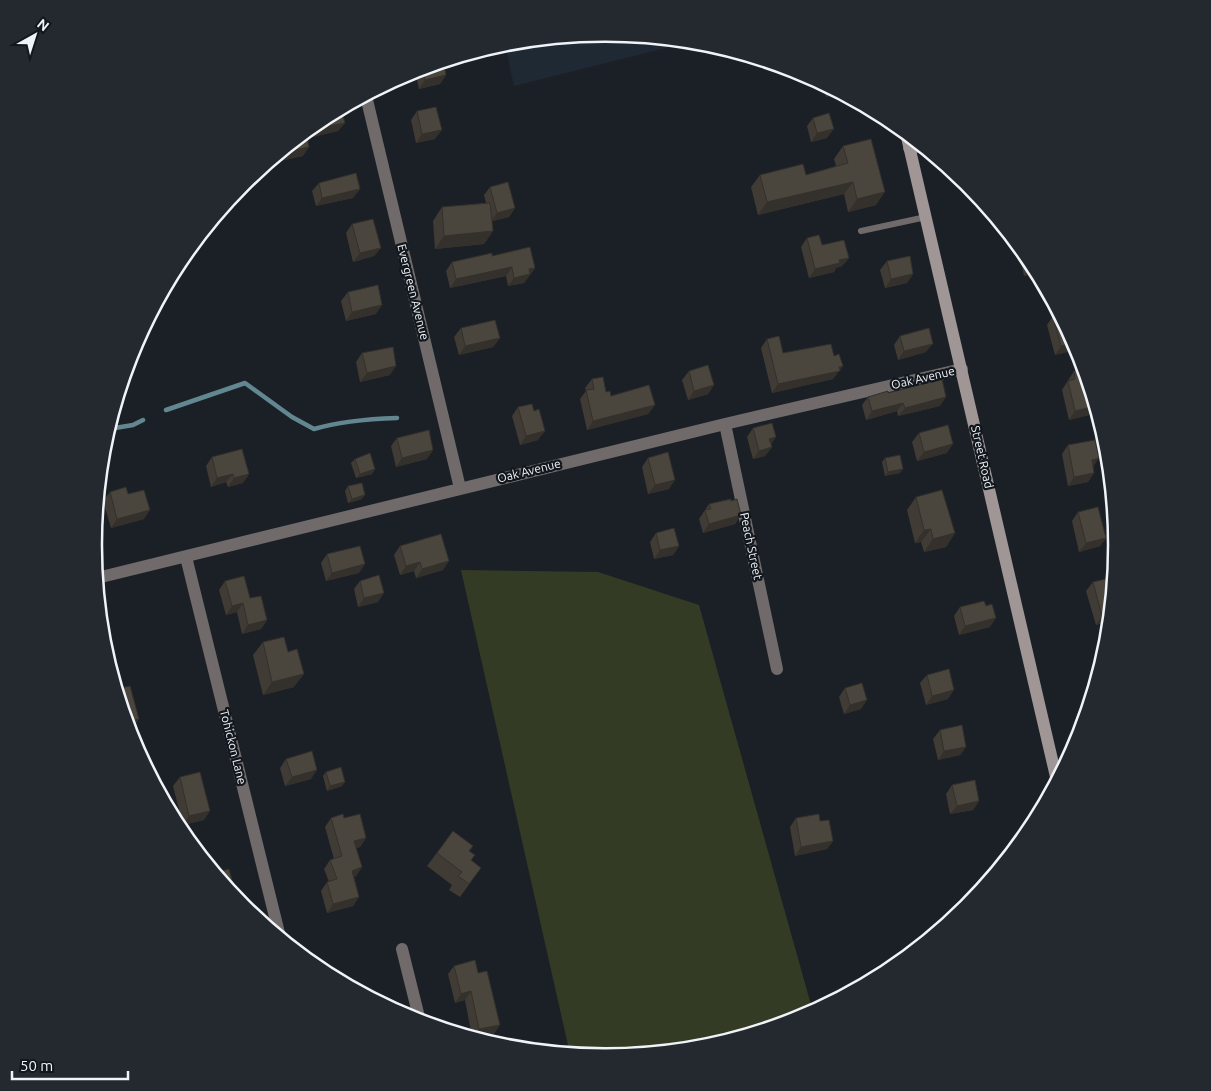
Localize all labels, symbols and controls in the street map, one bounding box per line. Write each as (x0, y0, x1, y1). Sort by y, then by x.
north arrow (10, 10, 60, 60)
text: N (34, 15, 52, 34)
street label: Evergreen Avenue (395, 243, 432, 341)
street label: Oak Avenue (890, 364, 956, 391)
street label: Street Road (969, 424, 996, 489)
street label: Oak Avenue (496, 456, 562, 485)
street label: Peach Street (738, 511, 765, 581)
street label: Tohickon Lane (218, 708, 249, 786)
scale bar (12, 1048, 129, 1080)
text: 50 m (20, 1057, 53, 1074)

